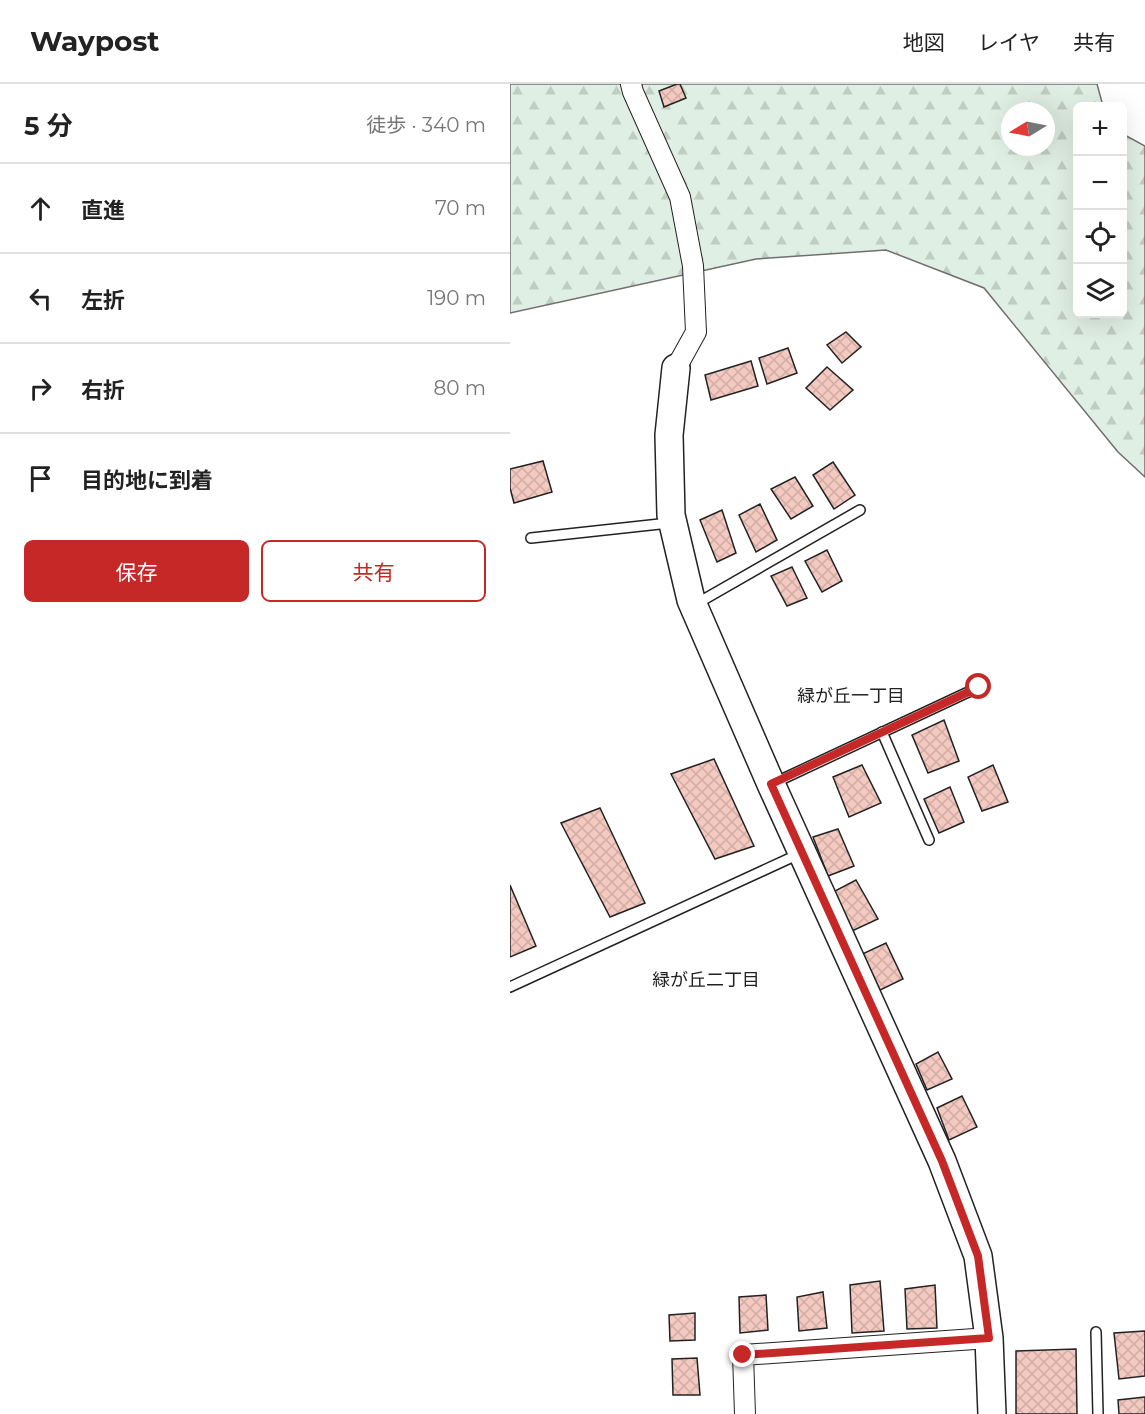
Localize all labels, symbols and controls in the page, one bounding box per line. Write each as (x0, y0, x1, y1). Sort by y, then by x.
text: Waypost (30, 24, 160, 58)
text: 地図 (903, 30, 945, 55)
text: レイヤ (978, 30, 1040, 55)
text: 共有 (1073, 30, 1115, 55)
north arrow (1001, 102, 1055, 156)
map controls (1073, 102, 1127, 318)
button: + (1073, 102, 1127, 156)
text: 5 分 (24, 110, 73, 142)
text: 徒歩 · 340 m (366, 113, 486, 137)
button: − (1073, 156, 1127, 210)
icon: ahead (24, 192, 57, 225)
text: 70 m (435, 196, 486, 220)
text: 直進 (81, 197, 125, 224)
button: locate (1073, 210, 1127, 264)
button: layers (1073, 264, 1127, 318)
icon: left (24, 282, 57, 315)
text: 190 m (427, 286, 486, 310)
text: 左折 (81, 287, 125, 314)
icon: right (24, 372, 57, 405)
text: 80 m (434, 376, 486, 400)
text: 右折 (81, 377, 125, 404)
icon: arrive (24, 462, 57, 495)
text: 目的地に到着 (81, 467, 213, 494)
button: 保存 (24, 540, 249, 602)
button: 共有 (261, 540, 486, 602)
route start (965, 673, 991, 699)
district label: 緑が丘一丁目 (797, 685, 905, 707)
district label: 緑が丘二丁目 (652, 969, 760, 991)
route end (729, 1341, 755, 1367)

